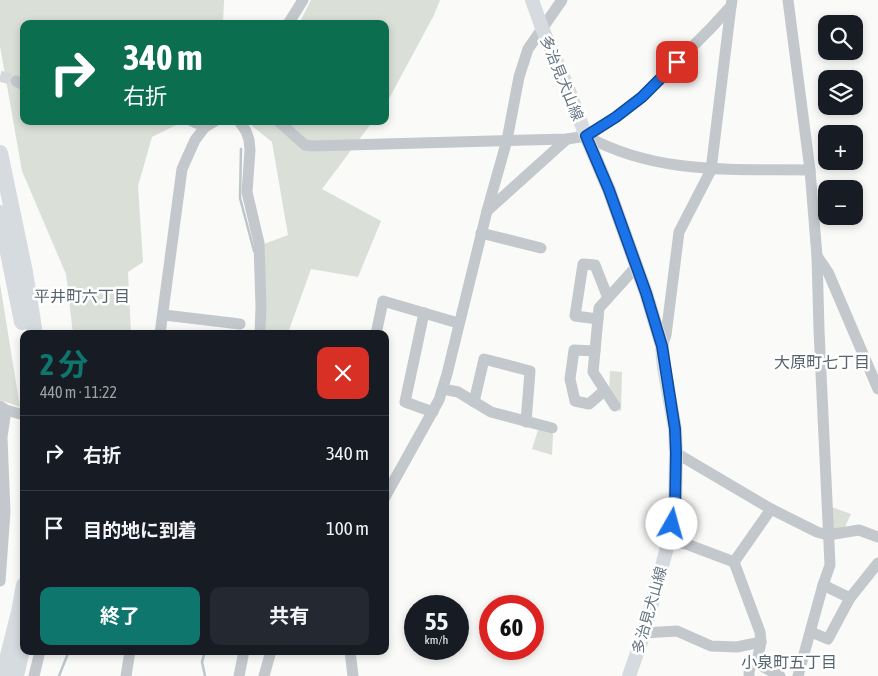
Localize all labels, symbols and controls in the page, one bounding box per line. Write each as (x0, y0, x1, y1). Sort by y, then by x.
map controls (818, 15, 863, 225)
button: search (818, 15, 863, 60)
street label: 多治見犬山線 (537, 33, 587, 123)
text: 340 m (123, 37, 202, 77)
icon: right (40, 40, 105, 105)
pin (656, 41, 698, 83)
icon: arrive (663, 48, 691, 76)
button: layers (818, 70, 863, 115)
text: 右折 (123, 83, 167, 109)
button: + (818, 125, 863, 170)
button: − (818, 180, 863, 225)
district label: 平井町六丁目 (34, 287, 130, 305)
text: 2 分 (40, 347, 88, 381)
button: close (317, 347, 369, 399)
district label: 大原町七丁目 (774, 353, 870, 371)
text: 440 m · 11:22 (40, 383, 117, 401)
icon: right (40, 439, 68, 467)
text: 340 m (326, 442, 369, 464)
text: 右折 (83, 444, 121, 466)
position arrow (645, 497, 697, 549)
icon: arrive (40, 514, 68, 542)
text: 100 m (326, 517, 369, 539)
text: 目的地に到着 (83, 519, 197, 541)
street label: 多治見犬山線 (628, 564, 670, 656)
button: 終了 (40, 587, 200, 645)
button: 共有 (210, 587, 369, 645)
speed limit sign: 60 (479, 595, 544, 660)
text: 55 (425, 607, 448, 635)
text: km/h (425, 633, 448, 647)
district label: 小泉町五丁目 (741, 653, 837, 671)

